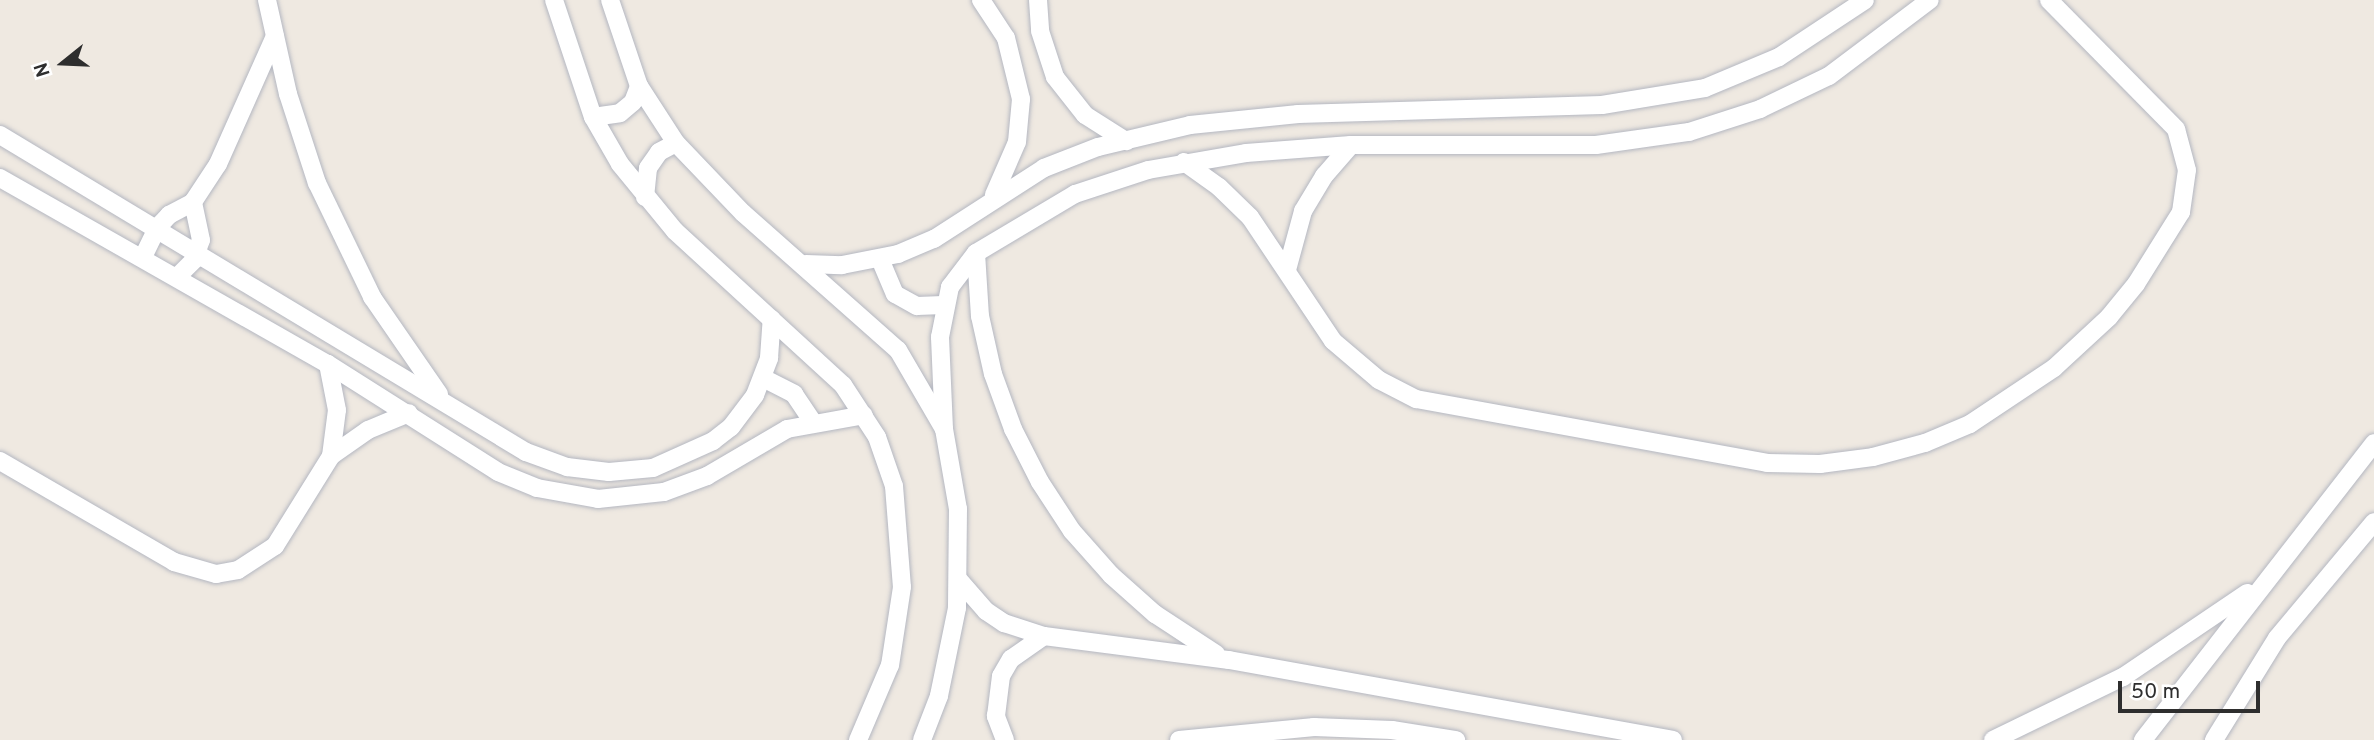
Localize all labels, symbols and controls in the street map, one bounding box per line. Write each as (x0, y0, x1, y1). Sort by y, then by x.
north arrow (28, 28, 98, 98)
text: N (30, 59, 57, 80)
scale bar (2122, 666, 2264, 710)
text: 50 m (2131, 679, 2180, 706)

